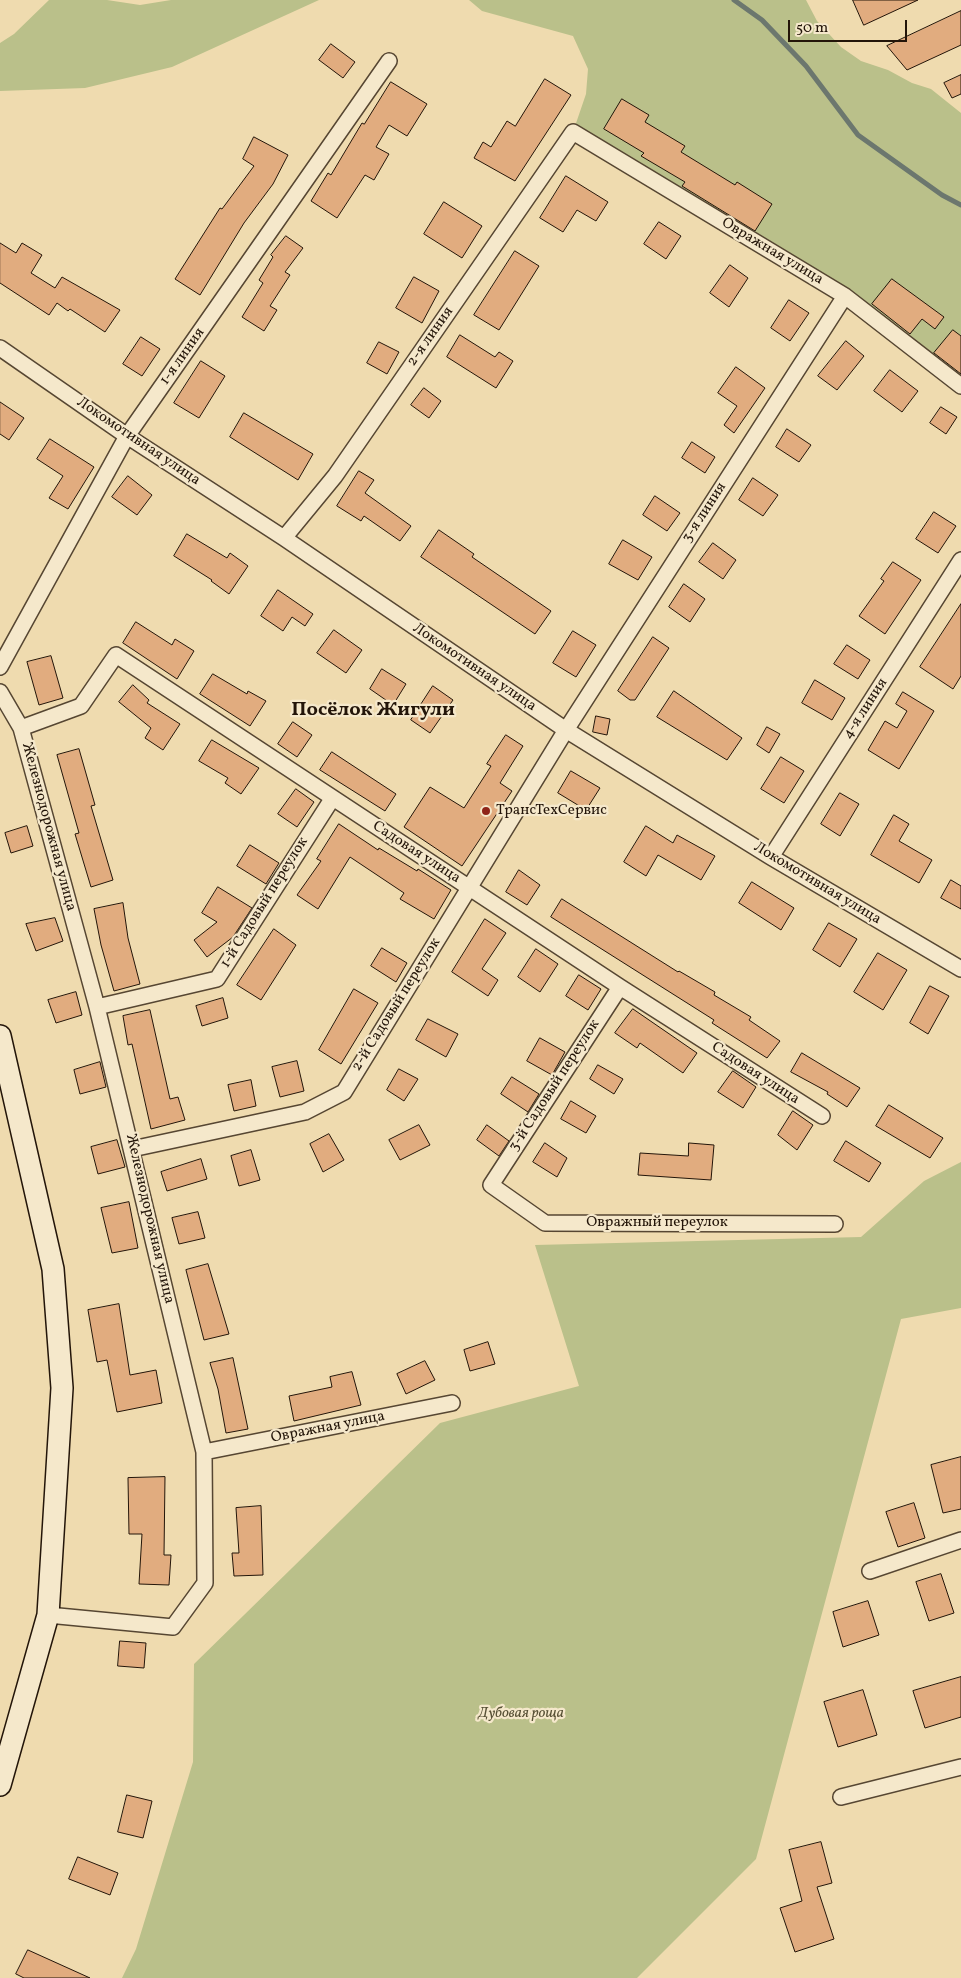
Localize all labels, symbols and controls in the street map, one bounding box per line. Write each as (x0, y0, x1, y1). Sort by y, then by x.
scale bar (791, 10, 910, 42)
text: 50 m (796, 18, 828, 39)
street label: Овражная улица (718, 215, 826, 289)
street label: 2-я линия (404, 304, 458, 370)
street label: 1-я линия (157, 325, 209, 389)
street label: Локомотивная улица (73, 394, 203, 490)
street label: 3-я линия (679, 479, 731, 547)
street label: Локомотивная улица (409, 620, 539, 716)
street label: 4-я линия (840, 675, 892, 743)
district label: Посёлок Жигули (291, 699, 455, 723)
street label: Железнодорожная улица (17, 741, 79, 913)
place label: ТрансТехСервис (496, 802, 607, 820)
marker: ТрансТехСервис (480, 805, 492, 817)
street label: Садовая улица (369, 818, 463, 888)
street label: 1-й Садовый переулок (217, 834, 313, 972)
street label: Локомотивная улица (750, 839, 884, 929)
street label: 2-й Садовый переулок (349, 935, 445, 1075)
street label: 3-й Садовый переулок (506, 1017, 604, 1155)
street label: Садовая улица (708, 1039, 802, 1109)
street label: Железнодорожная улица (121, 1132, 177, 1306)
street label: Овражный переулок (586, 1214, 728, 1232)
street label: Овражная улица (270, 1408, 386, 1448)
park label: Дубовая роща (478, 1705, 564, 1723)

